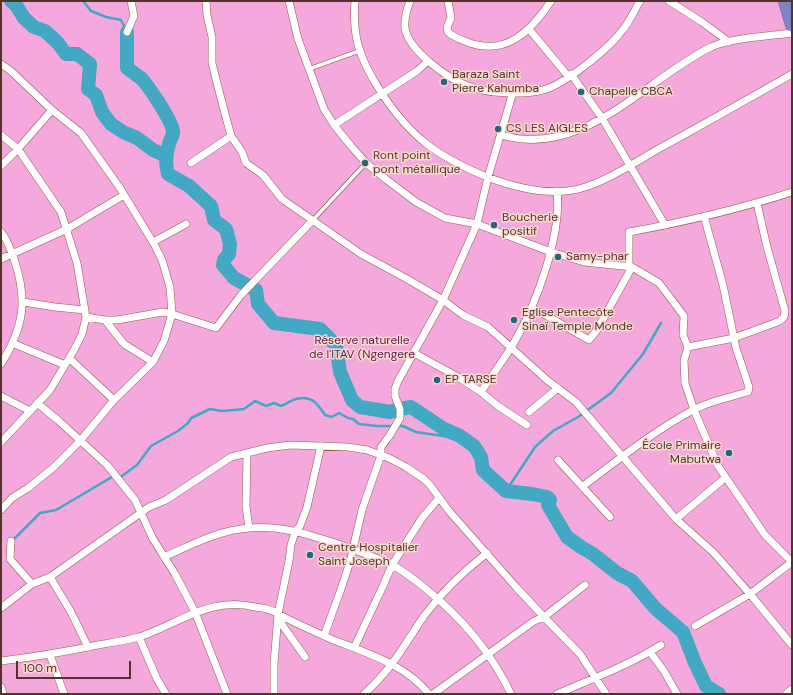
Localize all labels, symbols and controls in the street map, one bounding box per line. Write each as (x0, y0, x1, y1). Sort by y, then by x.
place label: Baraza Saint Pierre Kahumba (452, 68, 539, 96)
marker: Baraza Saint Pierre Kahumba (439, 77, 449, 87)
place label: Chapelle CBCA (589, 85, 673, 99)
marker: Chapelle CBCA (576, 87, 586, 97)
place label: CS LES AIGLES (506, 122, 588, 136)
marker: CS LES AIGLES (493, 124, 503, 134)
place label: Ront point pont métallique (373, 149, 460, 177)
marker: Ront point pont métallique (360, 158, 370, 168)
place label: Boucherie positif (502, 211, 558, 239)
marker: Boucherie positif (489, 220, 499, 230)
place label: Samy-phar (566, 250, 629, 264)
marker: Samy-phar (553, 252, 563, 262)
place label: Eglise Pentecôte Sinaï Temple Monde (522, 306, 633, 334)
marker: Eglise Pentecôte Sinaï Temple Monde (509, 315, 519, 325)
park label: Réserve naturelle de l'ITAV (Ngengere (309, 334, 415, 362)
place label: EP TARSE (445, 373, 497, 387)
marker: EP TARSE (432, 375, 442, 385)
place label: École Primaire Mabutwa (642, 439, 721, 467)
marker: École Primaire Mabutwa (724, 448, 734, 458)
place label: Centre Hospitalier Saint Joseph (318, 541, 419, 569)
marker: Centre Hospitalier Saint Joseph (305, 550, 315, 560)
scale bar (18, 653, 133, 679)
text: 100 m (23, 660, 57, 676)

